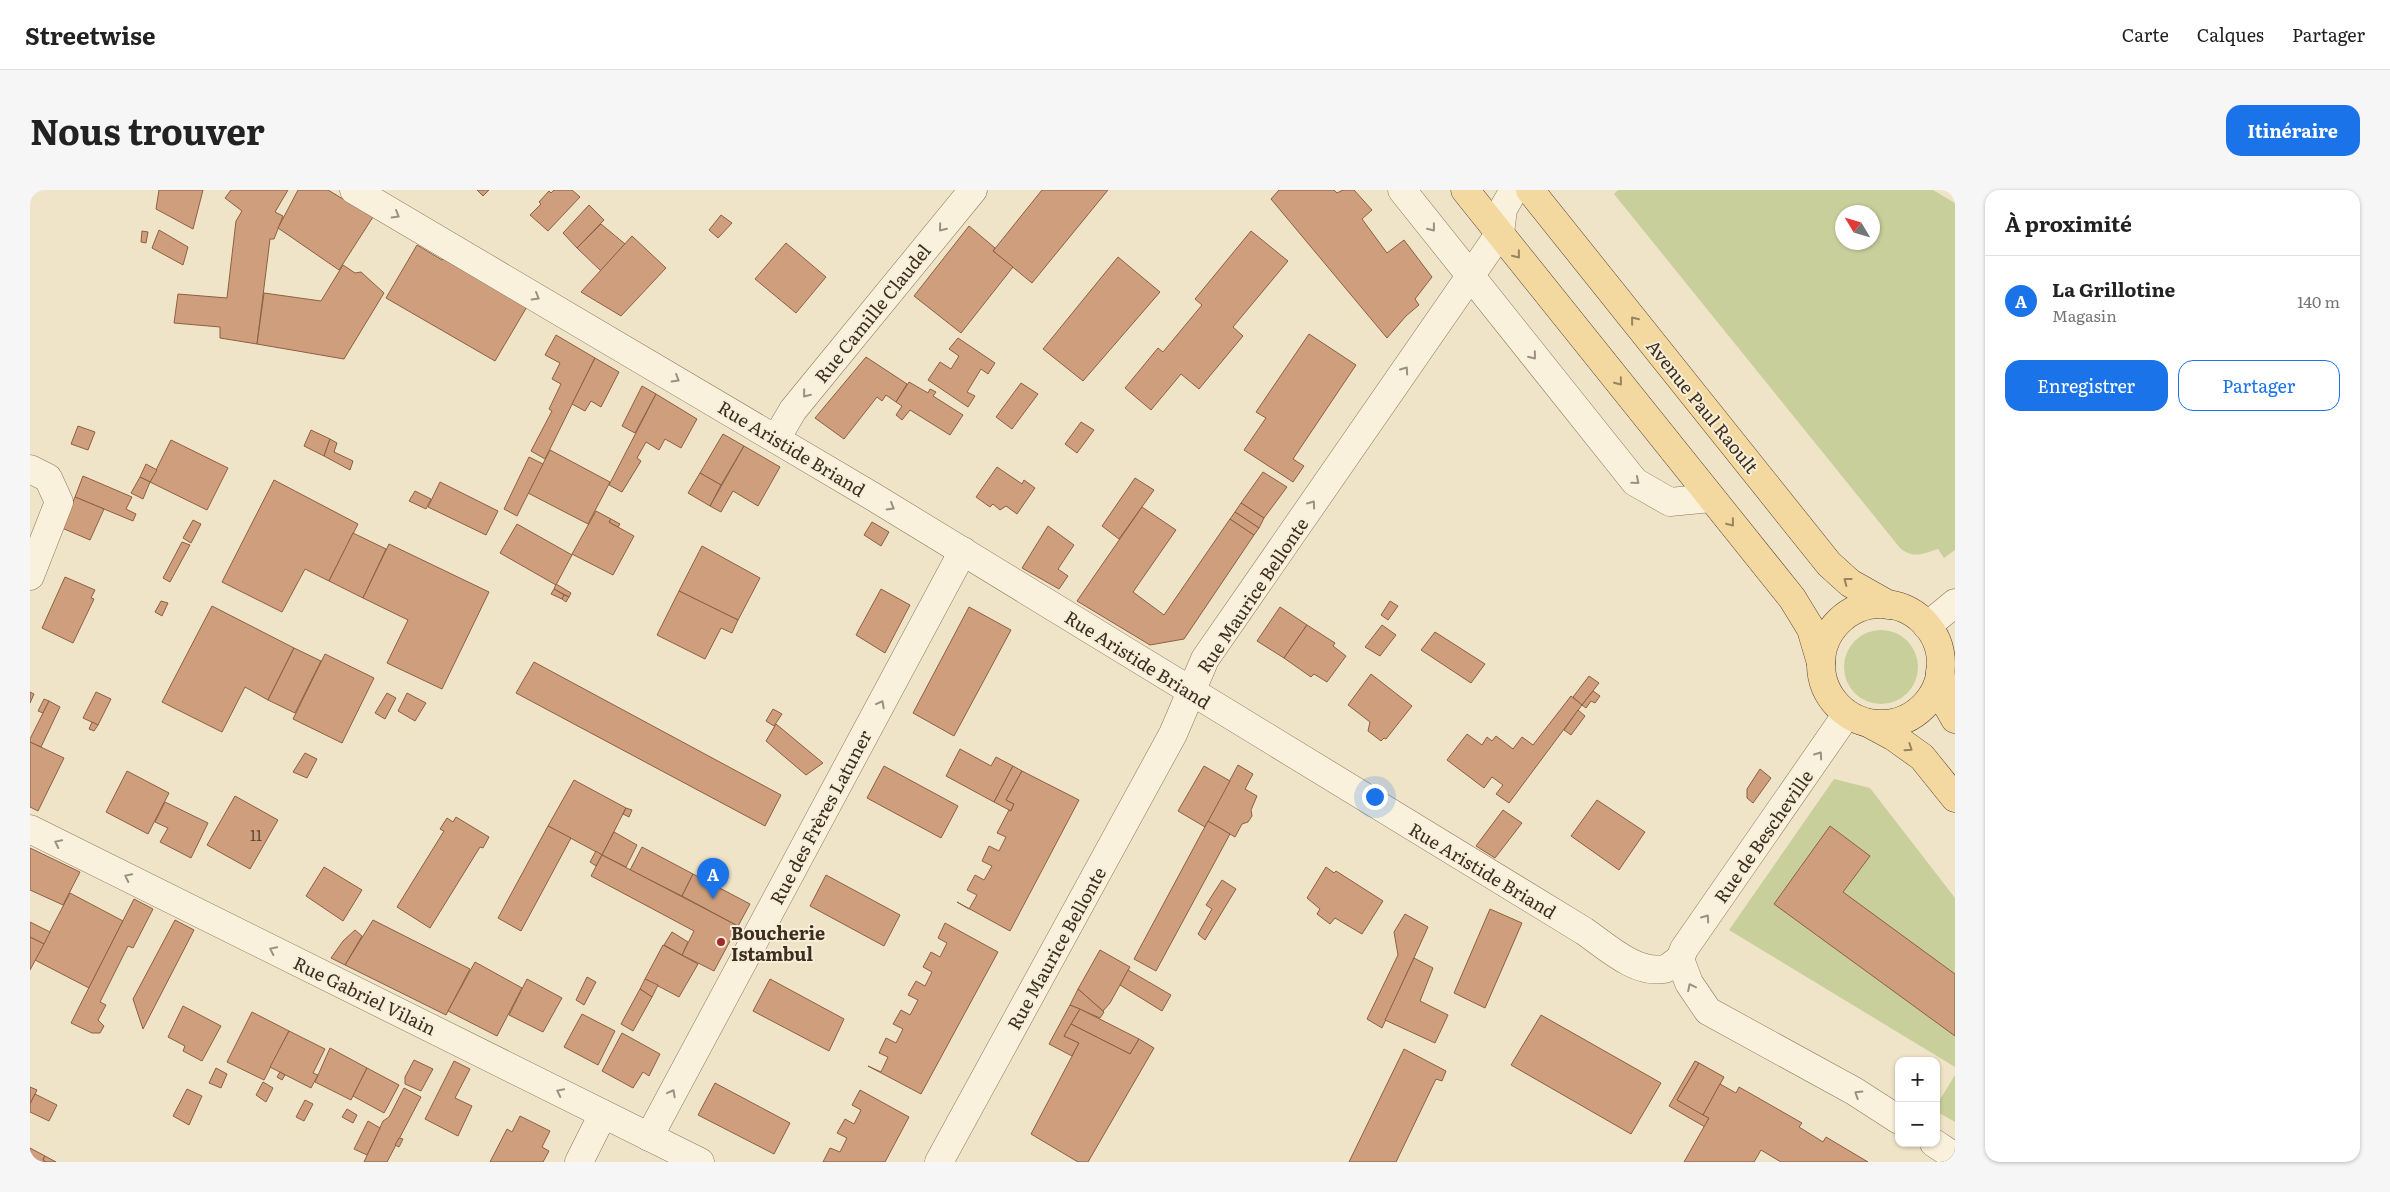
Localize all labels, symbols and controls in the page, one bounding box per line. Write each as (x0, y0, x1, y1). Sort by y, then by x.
text: Streetwise (25, 17, 155, 52)
text: Carte (2122, 21, 2169, 48)
text: Calques (2197, 21, 2264, 48)
text: Partager (2292, 21, 2365, 48)
text: Nous trouver (30, 104, 265, 156)
button: Itinéraire (2226, 105, 2360, 156)
north arrow (1835, 205, 1880, 250)
text: À proximité (2005, 207, 2132, 238)
one-way arrow (391, 208, 400, 218)
one-way arrow (938, 222, 947, 231)
one-way arrow (1426, 223, 1435, 232)
street label: Rue Camille Claudel (807, 238, 937, 388)
one-way arrow (1512, 250, 1521, 259)
text: La Grillotine (2052, 275, 2175, 303)
text: A (2015, 289, 2027, 313)
text: 140 m (2297, 289, 2340, 313)
one-way arrow (531, 290, 540, 300)
text: Magasin (2052, 303, 2117, 327)
one-way arrow (1631, 317, 1639, 326)
street label: Avenue Paul Raoult (1640, 333, 1766, 479)
one-way arrow (1528, 350, 1537, 359)
button: Enregistrer (2005, 360, 2168, 411)
button: Partager (2178, 360, 2340, 411)
one-way arrow (1399, 367, 1408, 376)
one-way arrow (671, 373, 680, 383)
one-way arrow (1613, 377, 1622, 386)
one-way arrow (803, 388, 811, 397)
street label: Rue Aristide Briand (713, 393, 871, 503)
one-way arrow (1631, 475, 1640, 484)
one-way arrow (1306, 500, 1315, 510)
one-way arrow (885, 501, 894, 511)
street label: Rue Maurice Bellonte (1190, 512, 1314, 678)
one-way arrow (1725, 517, 1733, 526)
one-way arrow (1844, 578, 1853, 586)
street label: Rue Aristide Briand (1060, 603, 1216, 715)
one-way arrow (875, 700, 885, 709)
street label: Rue des Frères Latuner (762, 724, 878, 909)
one-way arrow (1904, 742, 1913, 751)
one-way arrow (1813, 752, 1822, 761)
street label: Rue de Bescheville (1707, 764, 1819, 908)
your location (1362, 784, 1388, 810)
street label: Rue Aristide Briand (1404, 815, 1562, 925)
house number: 11 (250, 823, 262, 846)
one-way arrow (55, 839, 64, 849)
pin: A (697, 858, 729, 899)
street label: Rue Maurice Bellonte (1000, 862, 1112, 1034)
one-way arrow (124, 873, 133, 884)
one-way arrow (1700, 914, 1709, 924)
place label: Boucherie Istambul (731, 919, 825, 967)
marker: Boucherie Istambul (715, 936, 727, 948)
one-way arrow (269, 946, 278, 956)
street label: Rue Gabriel Vilain (289, 949, 441, 1041)
one-way arrow (1687, 983, 1697, 992)
map controls (1895, 1057, 1940, 1147)
button: + (1895, 1057, 1940, 1102)
one-way arrow (556, 1088, 565, 1098)
one-way arrow (666, 1090, 676, 1099)
one-way arrow (1854, 1090, 1863, 1100)
button: − (1895, 1102, 1940, 1147)

